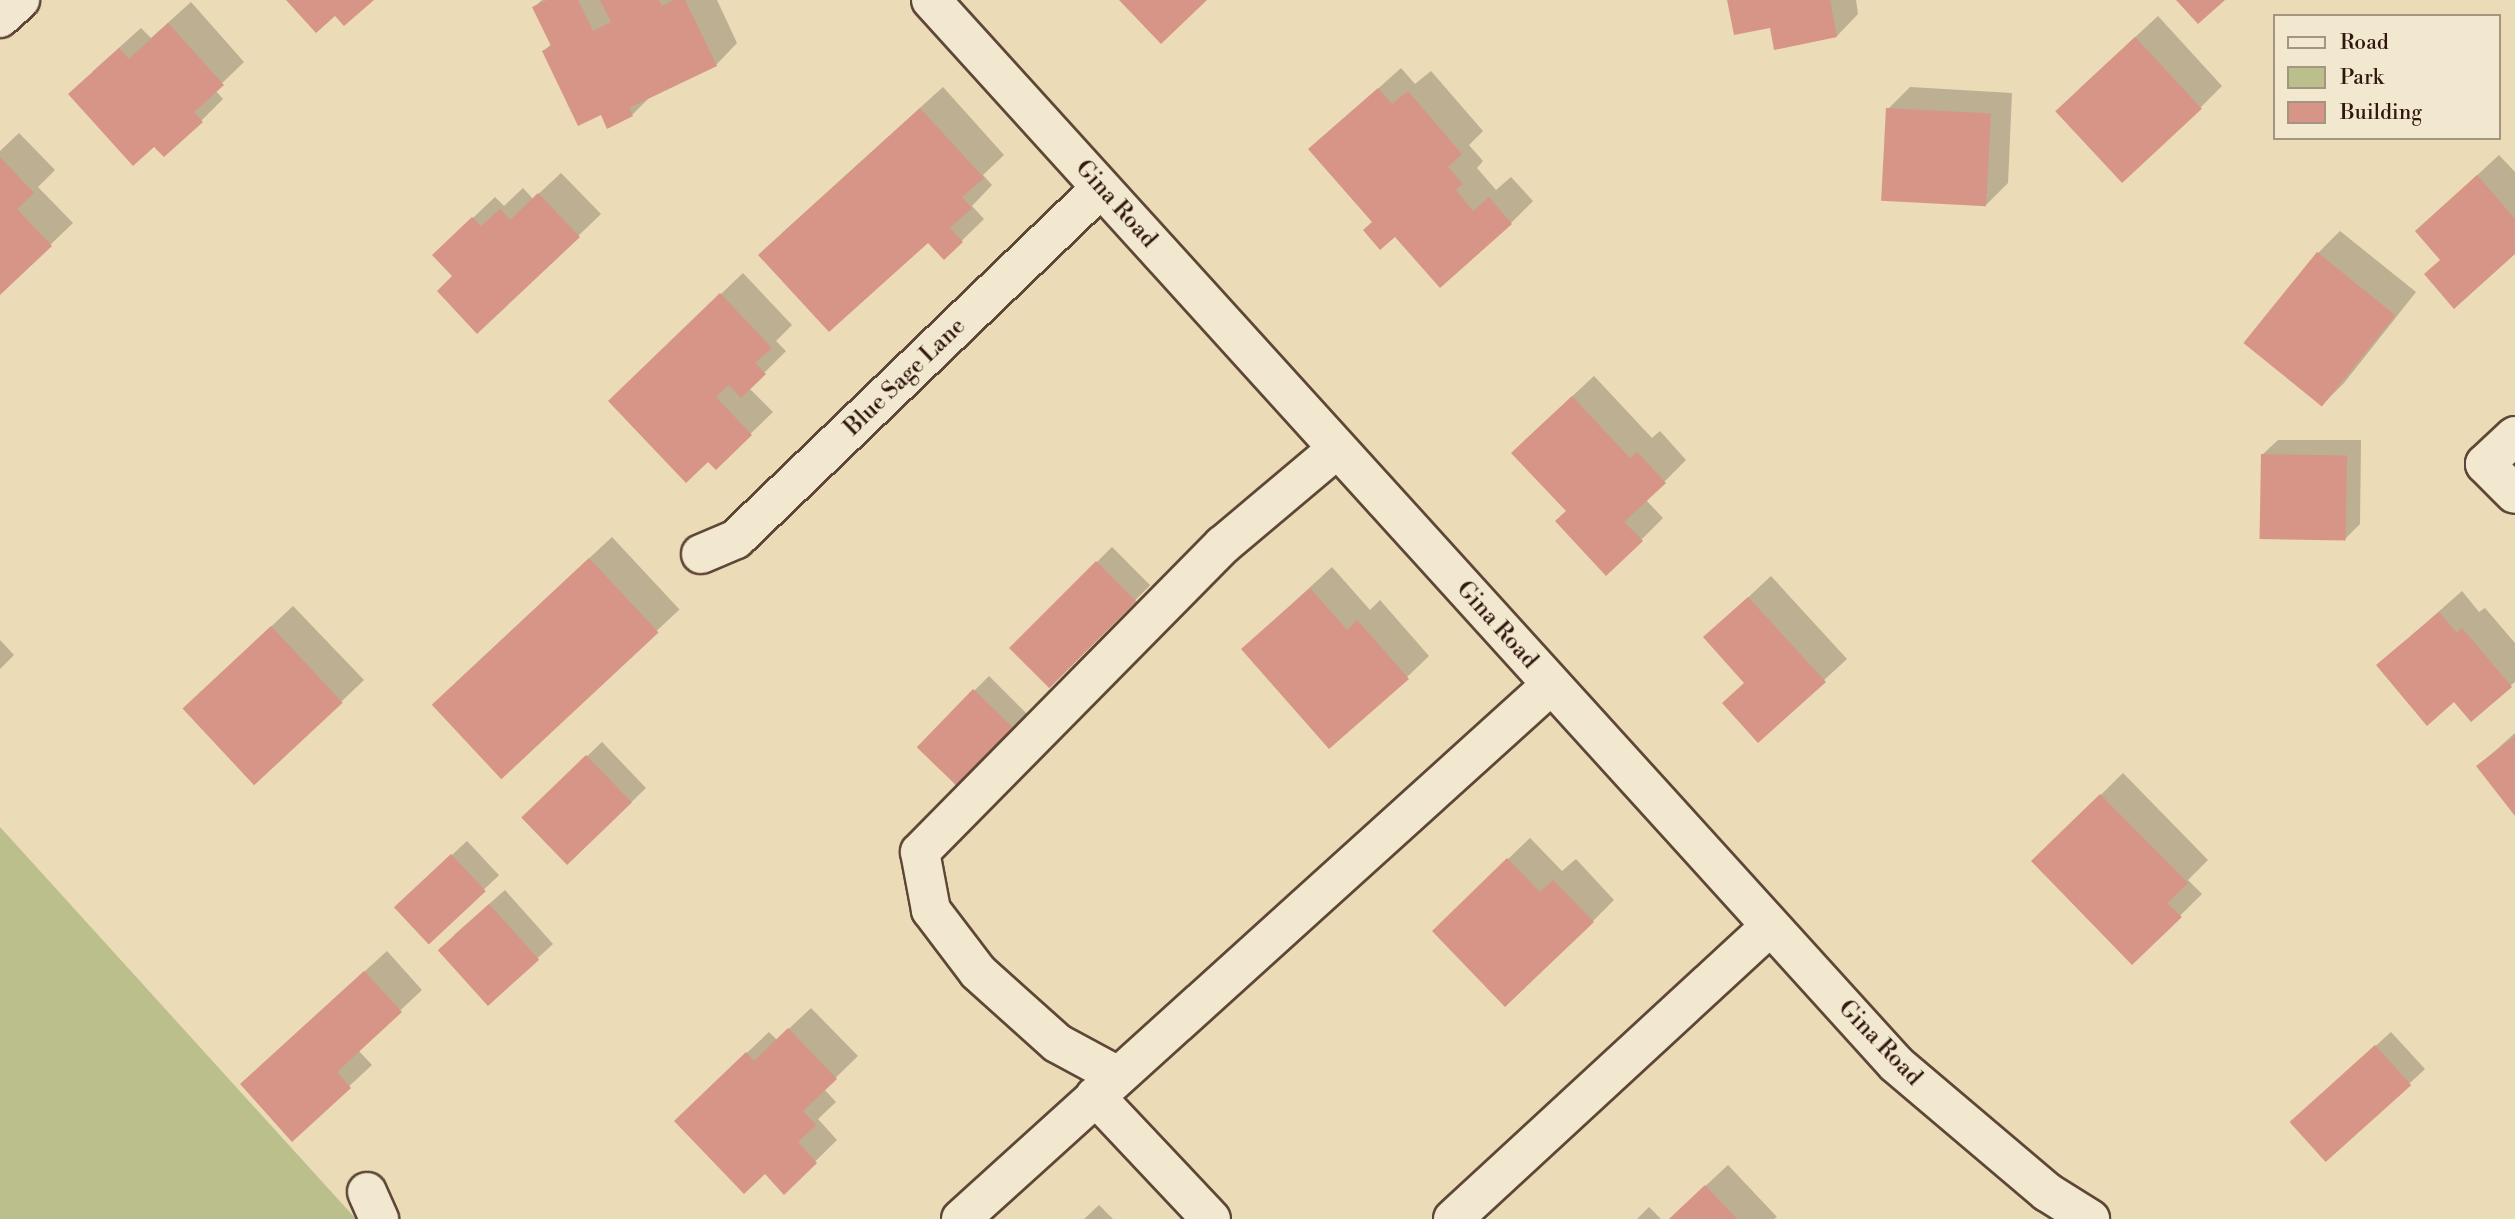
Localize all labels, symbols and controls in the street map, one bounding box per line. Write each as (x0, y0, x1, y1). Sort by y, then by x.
legend (2274, 14, 2501, 140)
text: Road (2340, 30, 2389, 56)
text: Park (2340, 65, 2384, 91)
text: Building (2340, 100, 2422, 126)
street label: Gina Road (1070, 155, 1162, 253)
street label: Blue Sage Lane (839, 312, 971, 442)
street label: Gina Road (1451, 576, 1543, 674)
street label: Gina Road (1833, 995, 1927, 1091)

